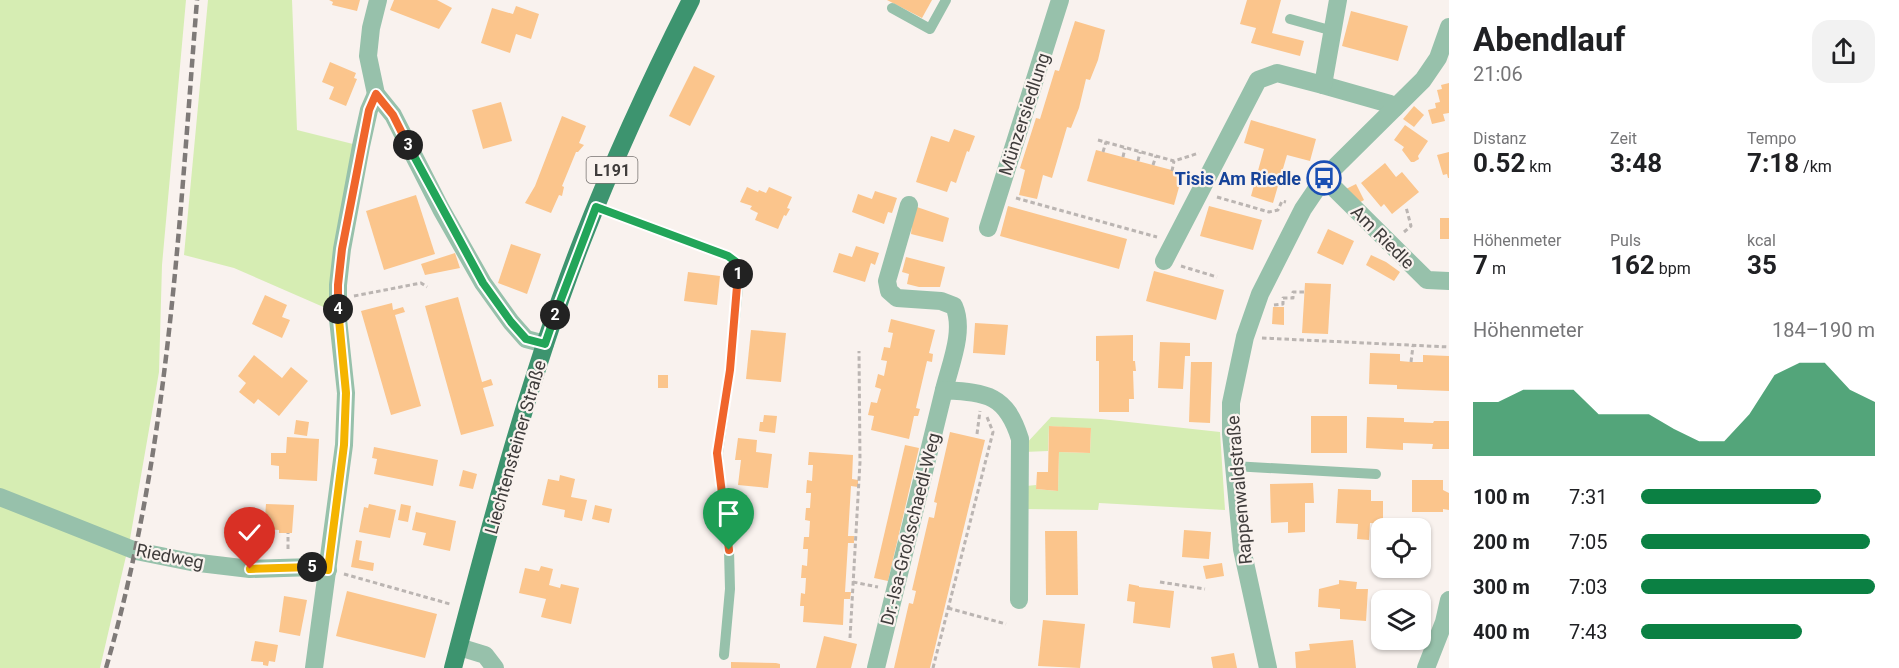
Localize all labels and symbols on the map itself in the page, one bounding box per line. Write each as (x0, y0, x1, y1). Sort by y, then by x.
street label: Münzersiedlung (994, 50, 1054, 178)
pin: 3 (393, 130, 423, 160)
road number: L191 (586, 157, 638, 183)
bus stop icon: Tisis Am Riedle (1306, 160, 1342, 196)
place label: Tisis Am Riedle (1175, 168, 1301, 189)
street label: Am Riedle (1347, 201, 1419, 273)
pin: 1 (723, 259, 753, 289)
pin: 4 (323, 294, 353, 324)
pin: 2 (540, 300, 570, 330)
street label: Liechtensteiner Straße (480, 358, 550, 536)
street label: Rappenwaldstraße (1222, 415, 1256, 565)
street label: Dr.-Isa-Großschaedl-Weg (876, 431, 944, 627)
pin (703, 488, 754, 550)
pin (224, 507, 275, 569)
street label: Riedweg (134, 539, 206, 573)
pin: 5 (297, 552, 327, 582)

